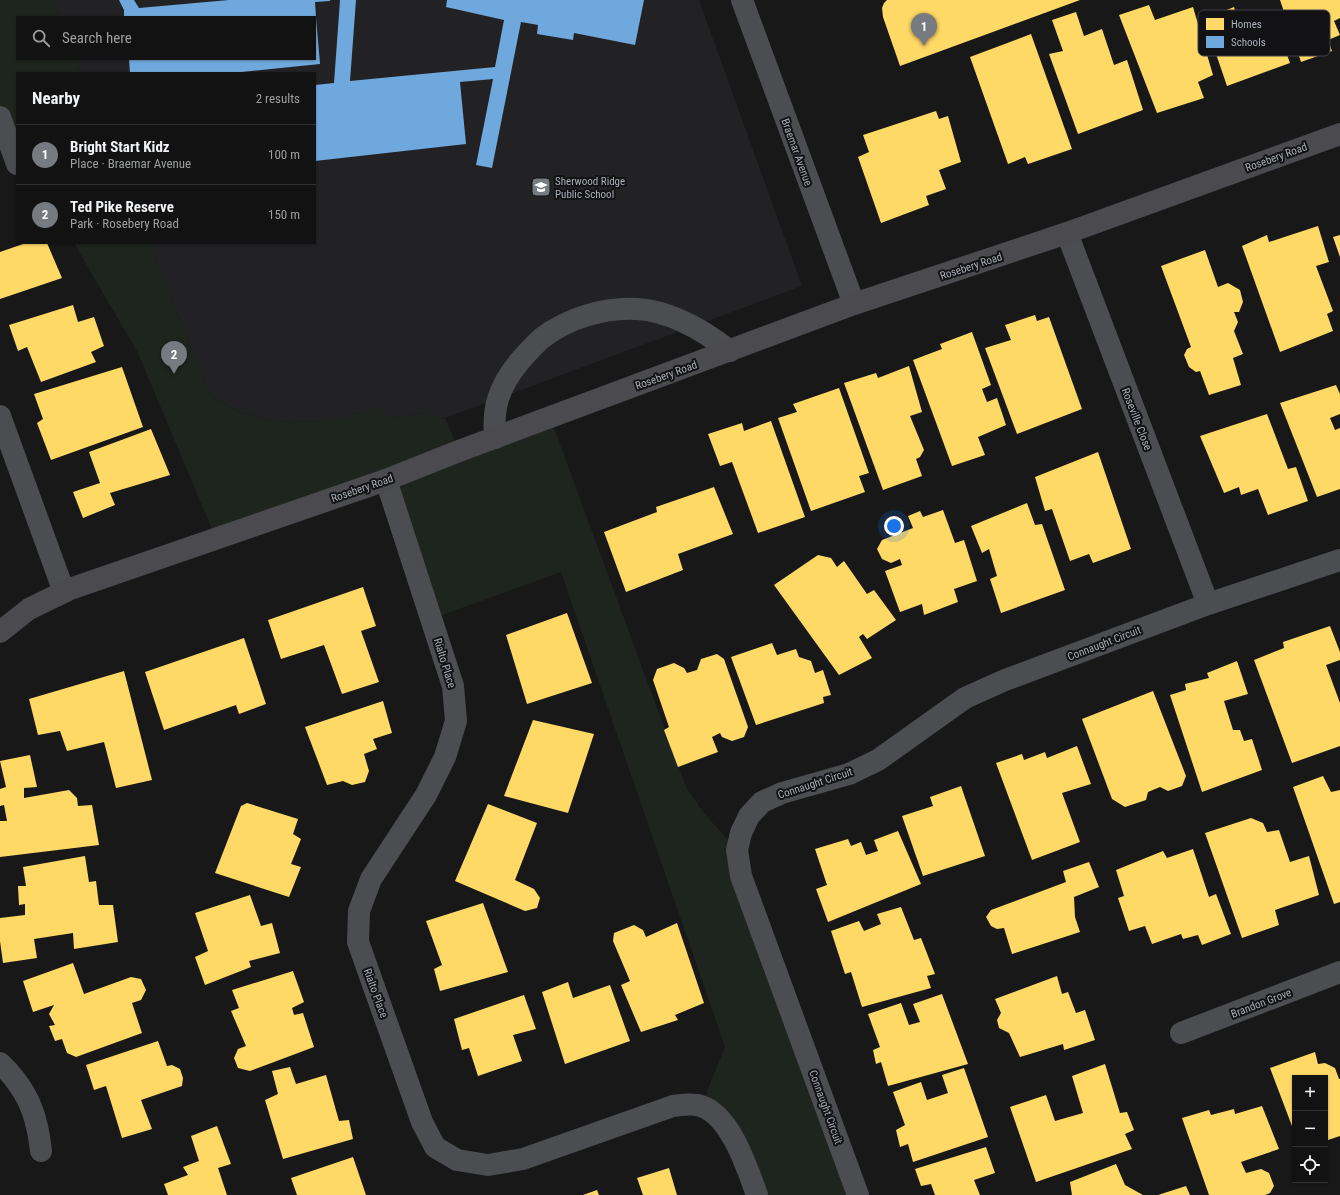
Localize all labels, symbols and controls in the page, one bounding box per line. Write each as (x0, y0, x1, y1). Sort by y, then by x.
legend (1198, 10, 1330, 56)
pin: 1 (911, 13, 937, 46)
search box (16, 16, 316, 60)
text: Homes (1231, 18, 1262, 31)
icon: search (30, 27, 52, 49)
text: Search here (62, 29, 132, 47)
text: Schools (1231, 36, 1266, 49)
text: Nearby (32, 88, 80, 108)
text: 2 results (256, 91, 300, 106)
street label: Braemar Avenue (778, 117, 815, 188)
text: Bright Start Kidz (70, 138, 170, 156)
street label: Rosebery Road (1244, 140, 1309, 175)
text: 1 (42, 147, 48, 162)
text: 100 m (268, 147, 300, 162)
text: Place · Braemar Avenue (70, 156, 191, 171)
place label: Sherwood Ridge Public School (555, 175, 625, 201)
school or university icon: Sherwood Ridge Public School (530, 176, 552, 198)
text: Ted Pike Reserve (70, 198, 174, 216)
text: 2 (42, 207, 48, 222)
text: 150 m (268, 207, 300, 222)
text: Park · Rosebery Road (70, 216, 179, 231)
street label: Rosebery Road (938, 250, 1004, 283)
pin: 2 (161, 341, 187, 374)
street label: Rosebery Road (634, 358, 699, 393)
street label: Roseville Close (1119, 386, 1154, 452)
street label: Rosebery Road (329, 472, 395, 505)
your location (884, 516, 904, 536)
street label: Connaught Circuit (1066, 623, 1143, 663)
street label: Rialto Place (431, 637, 458, 690)
street label: Connaught Circuit (776, 765, 854, 802)
street label: Rialto Place (361, 967, 390, 1020)
street label: Brandon Grove (1229, 986, 1293, 1021)
street label: Connaught Circuit (806, 1068, 845, 1146)
map controls (1292, 1075, 1328, 1183)
button: + (1292, 1075, 1328, 1111)
button: − (1292, 1111, 1328, 1147)
button: locate (1292, 1147, 1328, 1183)

